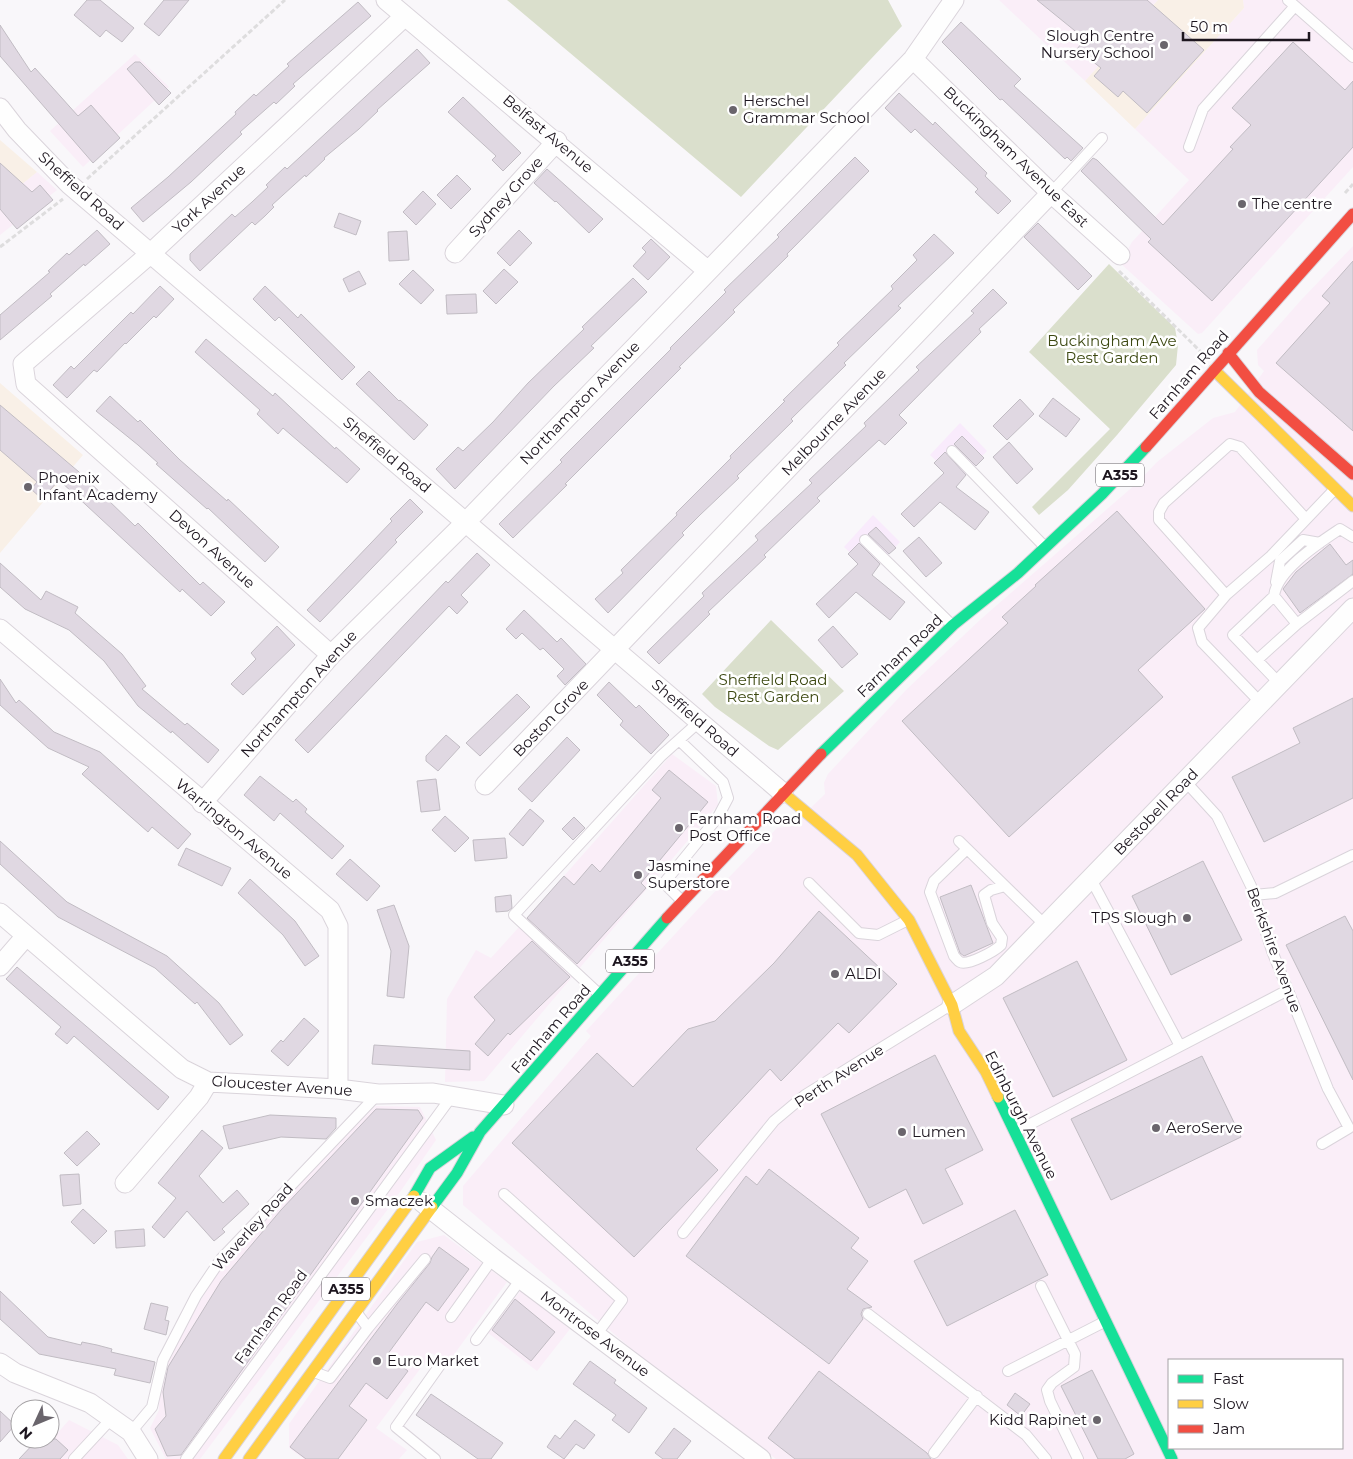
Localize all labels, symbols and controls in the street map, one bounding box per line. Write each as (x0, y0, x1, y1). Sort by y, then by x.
scale bar (1183, 10, 1309, 42)
text: 50 m (1190, 17, 1228, 36)
place label: Slough Centre Nursery School (1041, 26, 1154, 62)
marker: Slough Centre Nursery School (1158, 39, 1170, 51)
street label: Buckingham Avenue East (940, 82, 1093, 231)
street label: Belfast Avenue (499, 90, 597, 177)
place label: Herschel Grammar School (743, 91, 870, 127)
marker: Herschel Grammar School (727, 104, 739, 116)
street label: Sheffield Road (34, 147, 128, 234)
street label: Sydney Grove (464, 152, 547, 241)
street label: York Avenue (168, 160, 249, 237)
place label: The centre (1252, 194, 1332, 213)
marker: The centre (1236, 198, 1248, 210)
street label: Farnham Road (1145, 326, 1233, 423)
park label: Buckingham Ave Rest Garden (1047, 331, 1177, 367)
street label: Northampton Avenue (516, 337, 644, 469)
street label: Melbourne Avenue (777, 364, 890, 480)
street label: Sheffield Road (339, 412, 435, 497)
road number: A355 (1096, 464, 1144, 486)
place label: Phoenix Infant Academy (38, 468, 158, 504)
marker: Phoenix Infant Academy (22, 481, 34, 493)
street label: Devon Avenue (165, 505, 259, 592)
street label: Farnham Road (853, 610, 947, 701)
street label: Northampton Avenue (236, 626, 361, 761)
park label: Sheffield Road Rest Garden (718, 670, 828, 706)
street label: Boston Grove (509, 675, 593, 761)
street label: Sheffield Road (648, 675, 743, 761)
street label: Bestobell Road (1109, 764, 1202, 859)
street label: Warrington Avenue (172, 774, 297, 883)
place label: Farnham Road Post Office (689, 809, 801, 845)
marker: Farnham Road Post Office (673, 822, 685, 834)
place label: Jasmine Superstore (647, 856, 730, 892)
marker: Jasmine Superstore (632, 869, 644, 881)
street label: Berkshire Avenue (1243, 885, 1306, 1015)
place label: TPS Slough (1091, 908, 1177, 927)
marker: TPS Slough (1181, 912, 1193, 924)
road number: A355 (606, 949, 654, 972)
place label: ALDI (845, 964, 882, 983)
marker: ALDI (829, 968, 841, 980)
street label: Farnham Road (507, 980, 595, 1077)
street label: Perth Avenue (791, 1040, 887, 1112)
street label: Edinburgh Avenue (981, 1048, 1062, 1182)
street label: Gloucester Avenue (211, 1071, 353, 1100)
place label: AeroServe (1166, 1118, 1242, 1137)
place label: Lumen (912, 1122, 966, 1141)
marker: AeroServe (1150, 1122, 1162, 1134)
marker: Lumen (896, 1126, 908, 1138)
street label: Waverley Road (208, 1179, 297, 1275)
place label: Smaczek (365, 1191, 433, 1210)
marker: Smaczek (349, 1195, 361, 1207)
street label: Farnham Road (230, 1266, 311, 1368)
road number: A355 (322, 1278, 370, 1300)
street label: Montrose Avenue (537, 1286, 654, 1381)
place label: Euro Market (387, 1351, 479, 1370)
marker: Euro Market (371, 1355, 383, 1367)
legend (1168, 1359, 1343, 1449)
text: Fast (1213, 1369, 1244, 1388)
text: Slow (1213, 1394, 1249, 1413)
north arrow (10, 1399, 60, 1449)
place label: Kidd Rapinet (989, 1410, 1087, 1429)
marker: Kidd Rapinet (1091, 1414, 1103, 1426)
text: Jam (1212, 1419, 1245, 1438)
text: N (15, 1423, 36, 1443)

